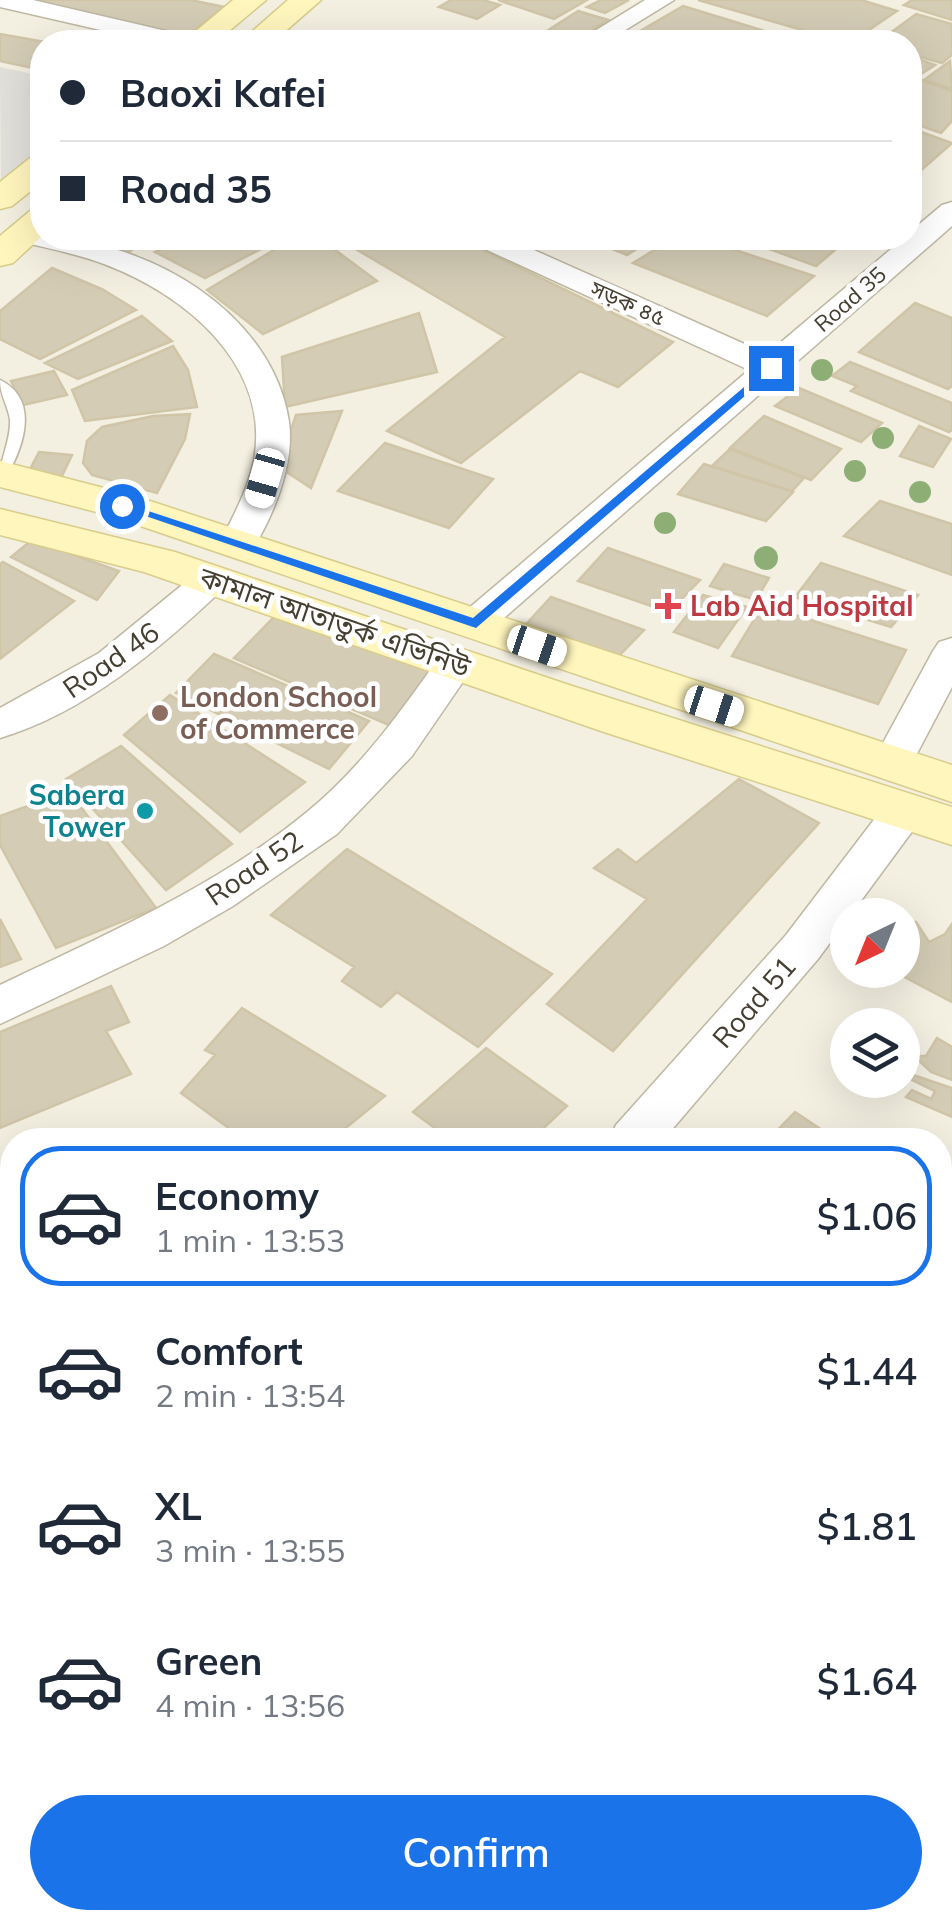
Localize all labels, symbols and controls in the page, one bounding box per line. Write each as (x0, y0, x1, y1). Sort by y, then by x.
text: Baoxi Kafei (120, 69, 326, 117)
text: Road 35 (120, 165, 272, 213)
street label: Road 35 (808, 260, 892, 338)
street label: সড়ক ৪৫ (585, 274, 670, 332)
route end (749, 346, 794, 391)
car (242, 445, 288, 511)
route start (100, 484, 145, 529)
street label: কামাল আতাতুর্ক এভিনিউ (194, 558, 476, 685)
place label: Lab Aid Hospital (690, 588, 914, 623)
marker: Lab Aid Hospital (655, 593, 681, 619)
street label: Road 46 (56, 614, 166, 705)
car (504, 622, 570, 670)
place label: London School of Commerce (180, 679, 377, 746)
car (681, 682, 747, 730)
marker: London School of Commerce (149, 702, 171, 724)
place label: Sabera Tower (29, 777, 125, 844)
marker: Sabera Tower (134, 800, 156, 822)
street label: Road 52 (199, 822, 309, 913)
north arrow (830, 898, 920, 988)
map controls (830, 898, 920, 1098)
street label: Road 51 (704, 949, 803, 1054)
button: layers (830, 1008, 920, 1098)
icon: car (35, 1171, 125, 1261)
text: Economy (155, 1172, 319, 1220)
text: $1.06 (817, 1192, 917, 1240)
text: 1 min · 13:53 (155, 1220, 345, 1260)
icon: car (35, 1326, 125, 1416)
text: Comfort (155, 1327, 303, 1375)
text: $1.44 (817, 1347, 917, 1395)
text: 2 min · 13:54 (155, 1375, 345, 1415)
icon: car (35, 1481, 125, 1571)
text: XL (155, 1482, 202, 1530)
text: $1.81 (817, 1502, 917, 1550)
text: 3 min · 13:55 (155, 1530, 345, 1570)
icon: car (35, 1636, 125, 1726)
text: Green (155, 1637, 262, 1685)
text: $1.64 (817, 1657, 917, 1705)
text: 4 min · 13:56 (155, 1685, 345, 1725)
button: Confirm (30, 1795, 922, 1910)

